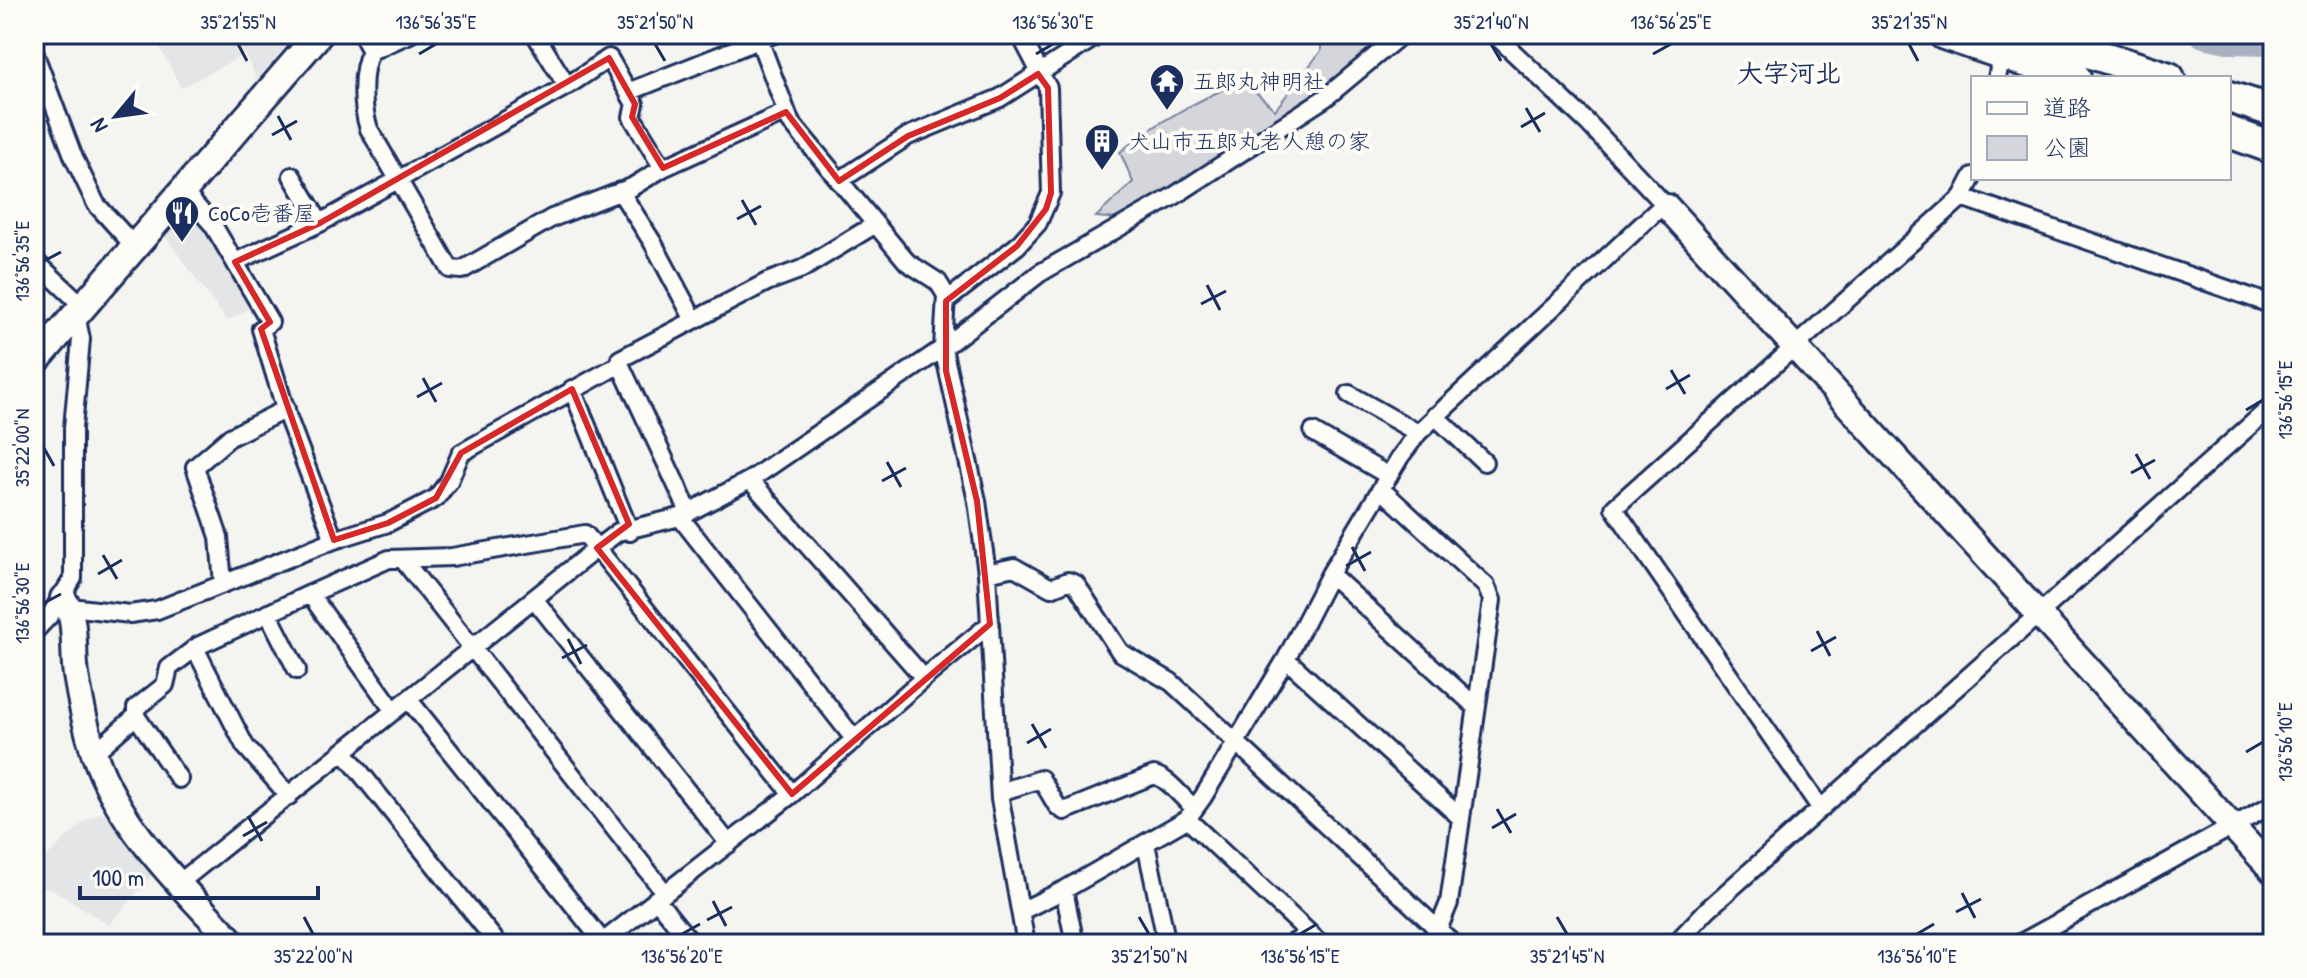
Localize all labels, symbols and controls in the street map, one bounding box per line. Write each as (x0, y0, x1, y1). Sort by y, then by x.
text: 35°21'55"N (200, 8, 276, 35)
text: 136°56'35"E (396, 8, 477, 35)
text: 35°21'50"N (617, 8, 693, 35)
text: 136°56'30"E (1012, 8, 1094, 35)
text: 35°21'40"N (1453, 8, 1529, 35)
text: 136°56'25"E (1630, 8, 1712, 35)
text: 35°21'35"N (1871, 8, 1947, 35)
district label: 大字河北 (1737, 55, 1841, 90)
temple icon: 五郎丸神明社 (1148, 62, 1186, 112)
place label: 五郎丸神明社 (1193, 66, 1325, 96)
north arrow (76, 76, 156, 156)
legend (1971, 76, 2231, 180)
text: 道路 (2043, 91, 2091, 123)
text: N (82, 113, 114, 138)
building icon: 犬山市五郎丸老人憩の家 (1083, 122, 1121, 172)
place label: 犬山市五郎丸老人憩の家 (1128, 126, 1370, 156)
text: 公園 (2043, 131, 2091, 163)
restaurant icon: CoCo壱番屋 (163, 194, 201, 244)
place label: CoCo壱番屋 (208, 198, 316, 228)
text: 136°56'35"E (8, 220, 35, 301)
text: 136°56'15"E (2271, 360, 2298, 440)
text: 35°22'00"N (8, 409, 35, 487)
text: 136°56'30"E (8, 562, 35, 644)
text: 136°56'10"E (2271, 702, 2298, 782)
scale bar (80, 850, 318, 900)
text: 100 m (92, 861, 144, 893)
text: 35°22'00"N (274, 942, 352, 969)
text: 136°56'20"E (641, 942, 723, 969)
text: 35°21'50"N (1111, 942, 1187, 969)
text: 136°56'15"E (1260, 942, 1340, 969)
text: 35°21'45"N (1530, 942, 1604, 969)
text: 136°56'10"E (1877, 942, 1957, 969)

